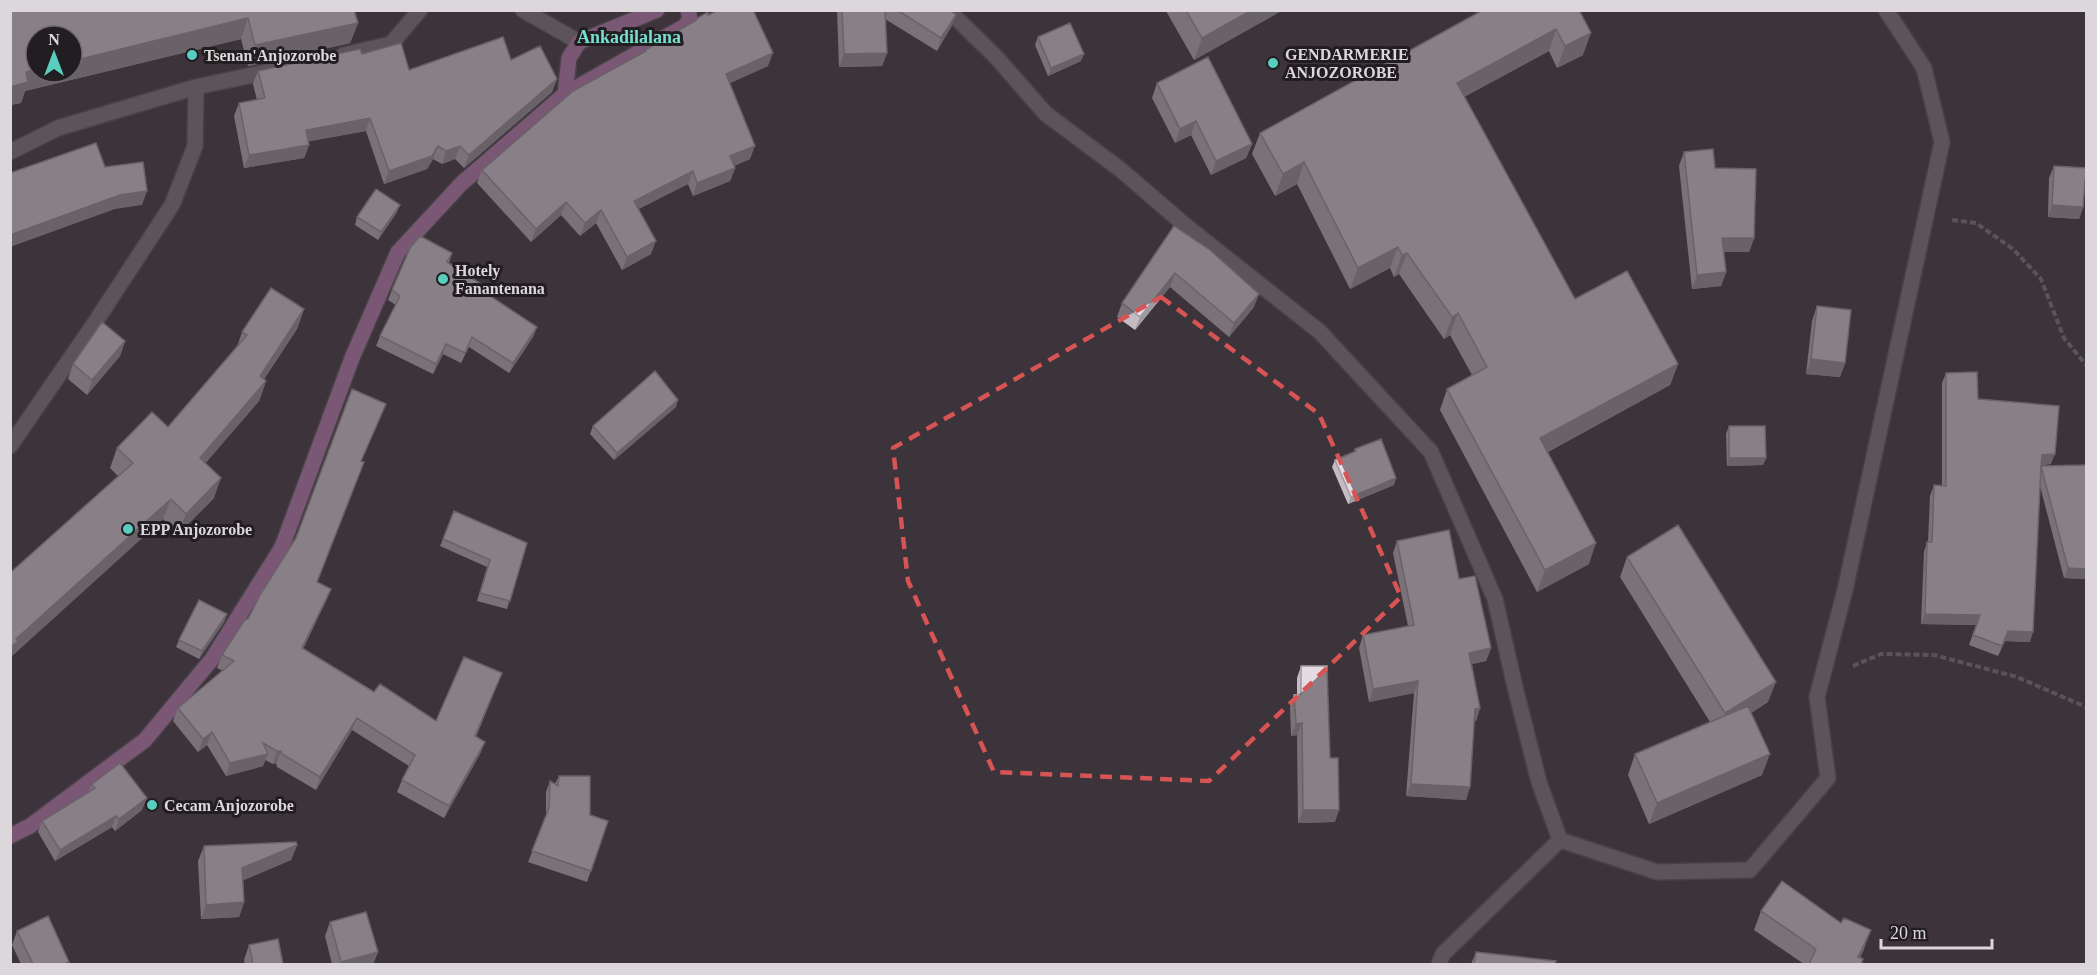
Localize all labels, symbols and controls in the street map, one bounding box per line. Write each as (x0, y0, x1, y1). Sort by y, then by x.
north arrow (24, 24, 84, 84)
district label: Ankadilalana (577, 27, 681, 47)
text: N (48, 31, 60, 48)
place label: GENDARMERIE ANJOZOROBE (1285, 46, 1409, 81)
place label: Tsenan'Anjozorobe (204, 47, 336, 65)
marker: Tsenan'Anjozorobe (185, 48, 199, 62)
marker: GENDARMERIE ANJOZOROBE (1266, 56, 1280, 70)
place label: Hotely Fanantenana (455, 262, 545, 297)
marker: Hotely Fanantenana (436, 272, 450, 286)
place label: EPP Anjozorobe (140, 521, 252, 539)
marker: EPP Anjozorobe (121, 522, 135, 536)
place label: Cecam Anjozorobe (164, 797, 294, 815)
marker: Cecam Anjozorobe (145, 798, 159, 812)
scale bar (1881, 912, 1992, 950)
text: 20 m (1890, 923, 1927, 943)

